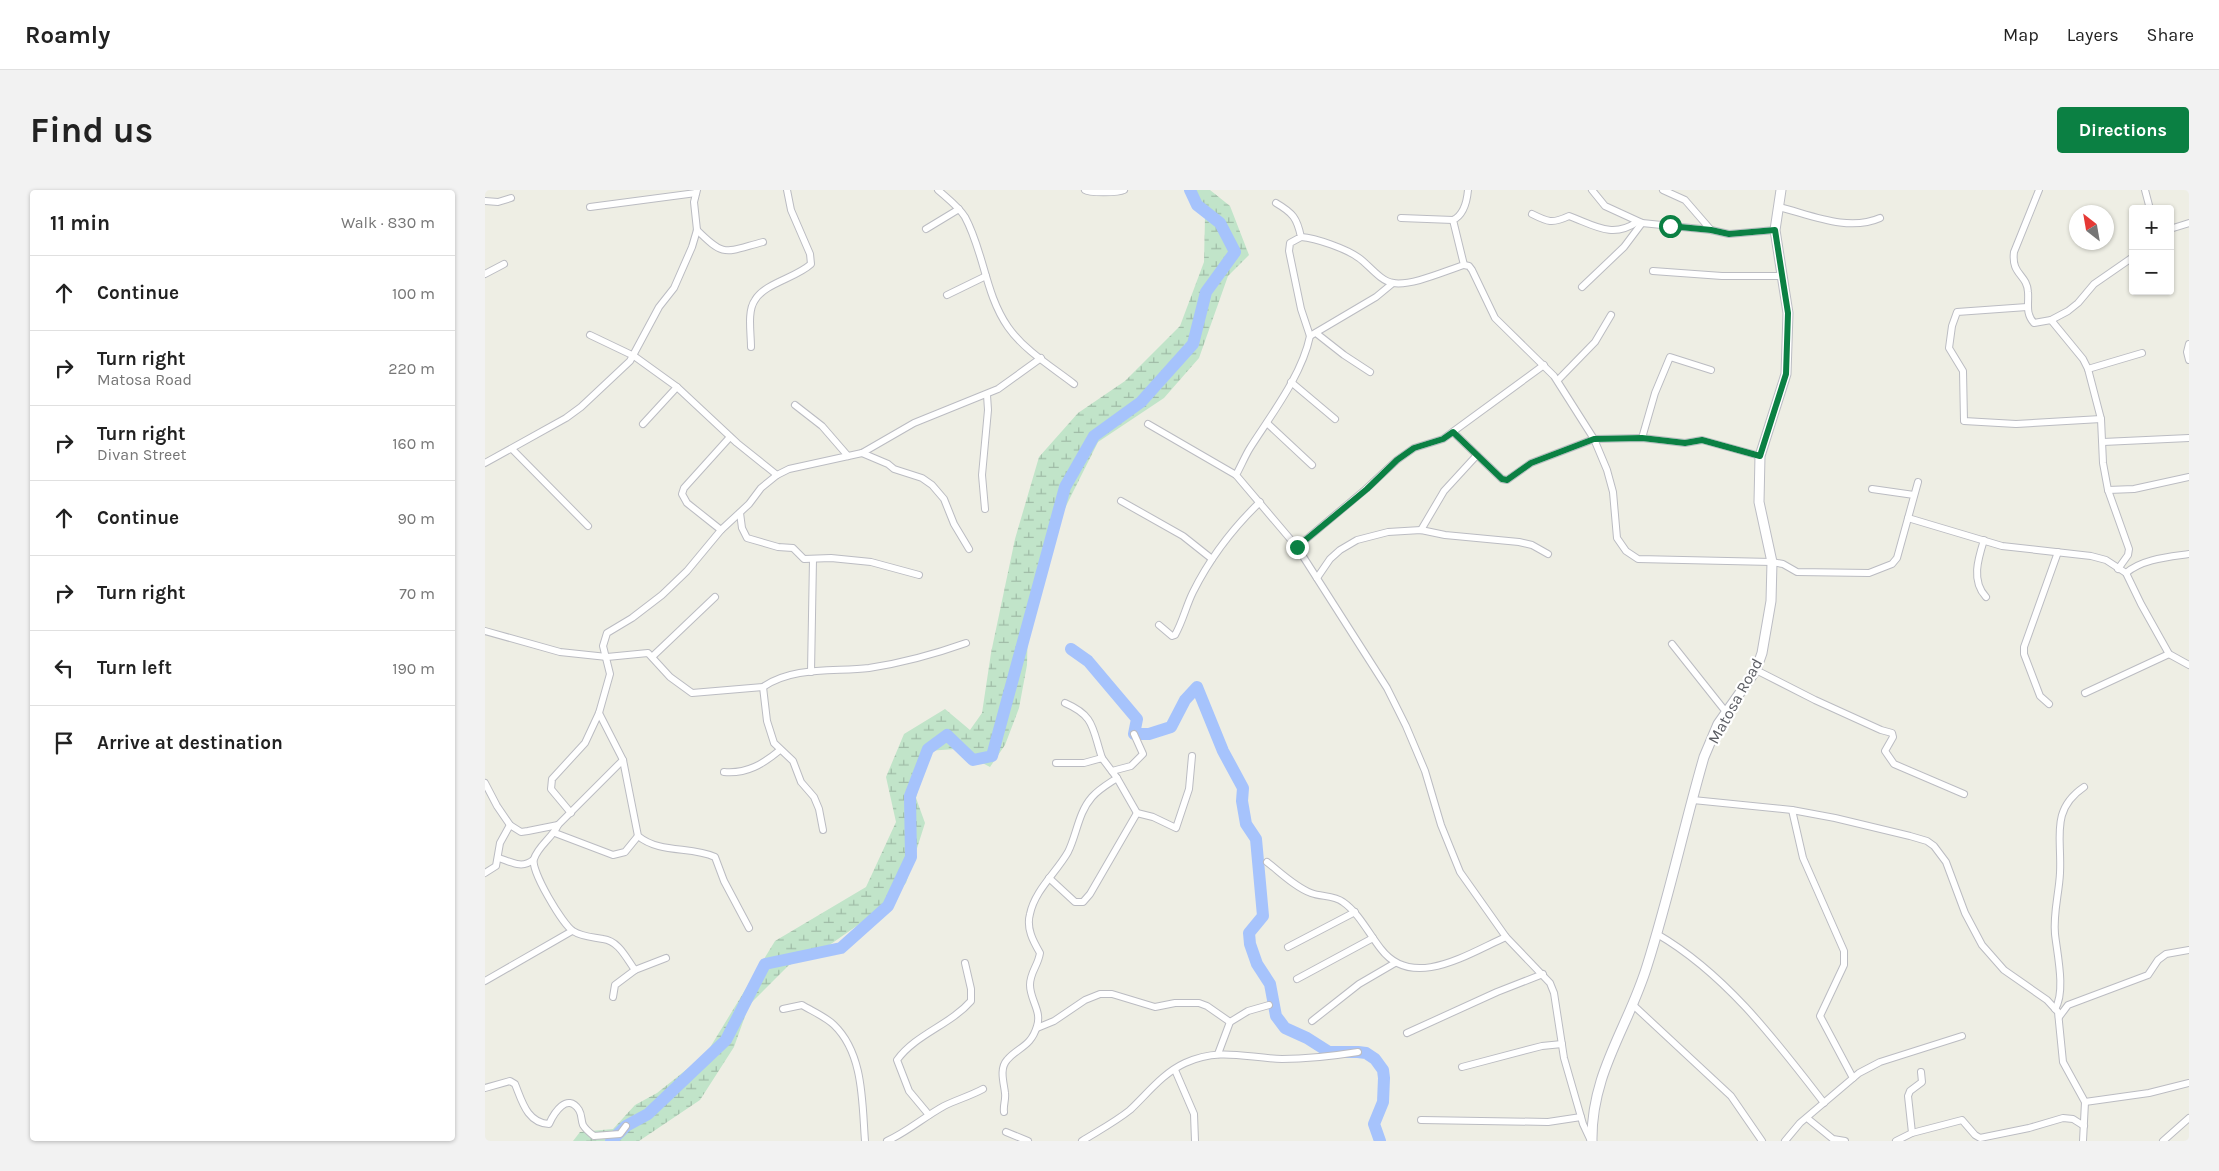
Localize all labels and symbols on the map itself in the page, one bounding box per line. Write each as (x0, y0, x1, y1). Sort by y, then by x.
north arrow (2069, 205, 2114, 250)
route start (1659, 215, 1682, 238)
route end (1286, 536, 1309, 559)
street label: Matosa Road (1704, 655, 1766, 747)

